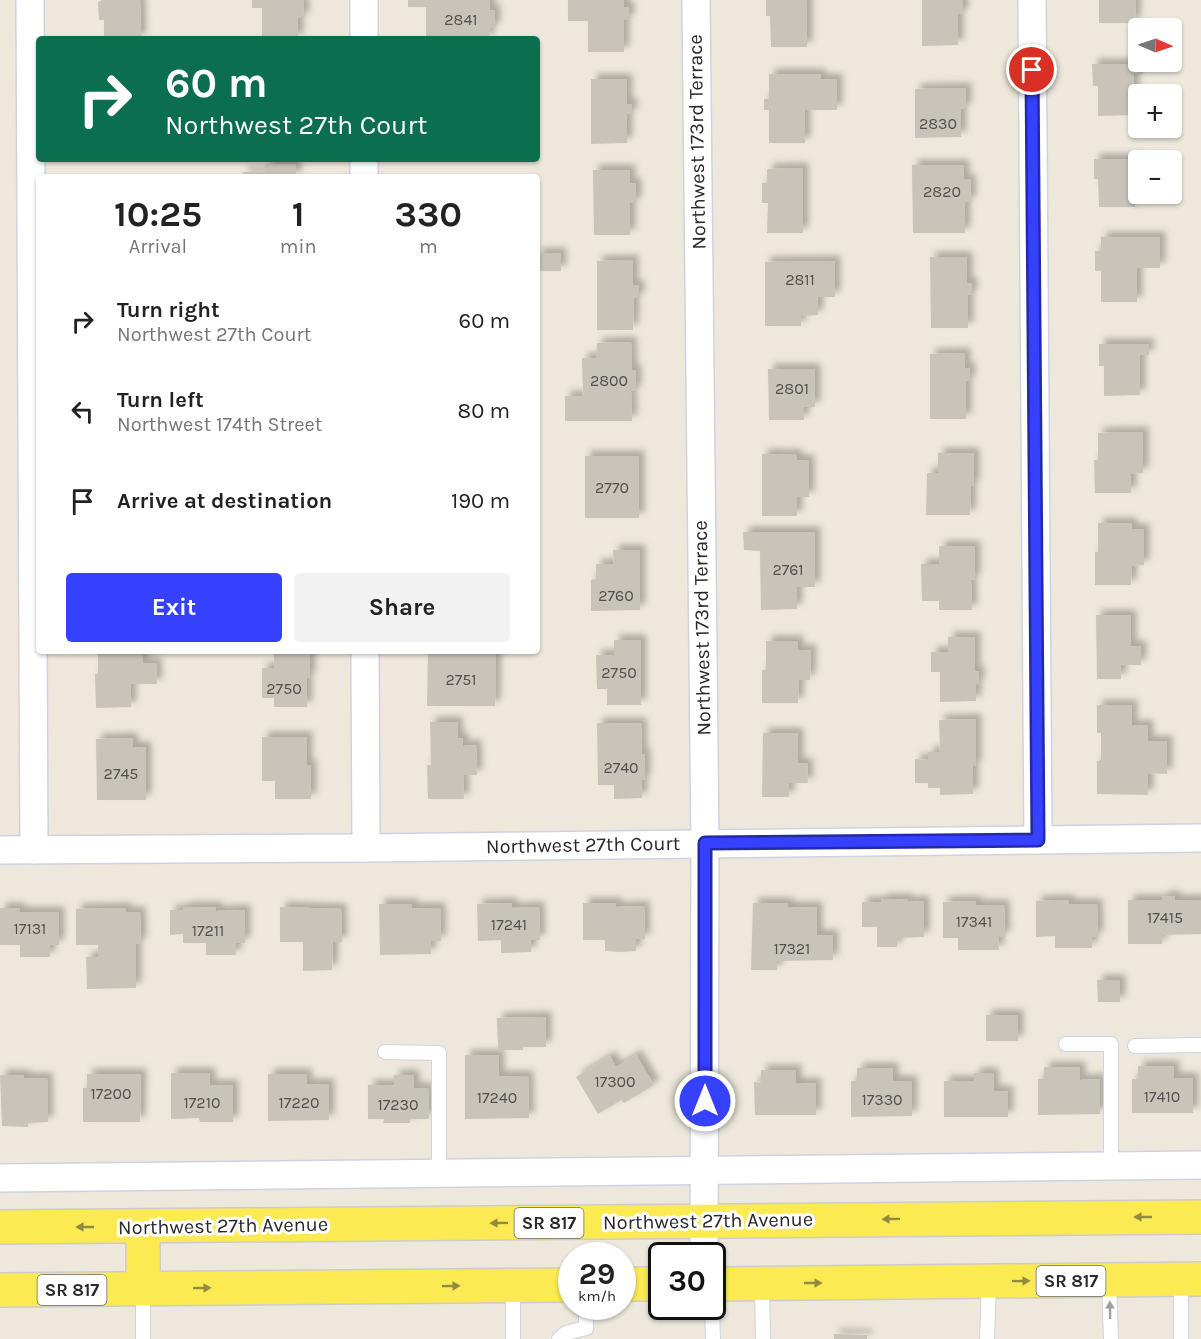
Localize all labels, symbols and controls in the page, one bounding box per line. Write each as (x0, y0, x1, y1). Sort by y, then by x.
house number: 2841 (444, 10, 478, 29)
north arrow (1128, 18, 1182, 72)
map controls (1128, 18, 1182, 204)
street label: Northwest 173rd Terrace (684, 34, 710, 250)
pin (1006, 44, 1057, 95)
icon: arrive (1015, 53, 1048, 86)
text: 60 m (165, 58, 268, 108)
icon: right (66, 60, 144, 138)
button: + (1128, 84, 1182, 138)
text: Northwest 27th Court (165, 109, 427, 141)
house number: 2830 (919, 114, 957, 133)
button: − (1128, 150, 1182, 204)
house number: 2820 (923, 182, 961, 201)
text: 10:25 (114, 193, 202, 235)
text: 1 (292, 193, 305, 235)
text: 330 (395, 193, 462, 235)
text: Arrival (129, 235, 187, 258)
text: min (280, 235, 317, 258)
text: m (419, 235, 438, 258)
house number: 2811 (785, 270, 815, 289)
text: Turn right (117, 297, 220, 323)
icon: right (66, 305, 99, 338)
text: 60 m (459, 308, 510, 334)
text: Northwest 27th Court (117, 323, 311, 346)
house number: 2800 (590, 371, 628, 390)
house number: 2801 (775, 379, 809, 398)
text: Turn left (117, 387, 204, 413)
icon: left (66, 395, 99, 428)
text: 80 m (458, 398, 510, 424)
text: Northwest 174th Street (117, 413, 322, 436)
house number: 2770 (595, 478, 629, 497)
icon: arrive (66, 485, 99, 518)
text: Arrive at destination (117, 488, 332, 514)
text: 190 m (451, 488, 510, 514)
street label: Northwest 173rd Terrace (689, 520, 715, 736)
house number: 2761 (772, 560, 804, 579)
button: Exit (66, 573, 282, 642)
button: Share (294, 573, 510, 642)
house number: 2760 (598, 586, 634, 605)
house number: 2750 (601, 663, 637, 682)
house number: 2751 (445, 670, 477, 689)
house number: 2750 (266, 679, 302, 698)
house number: 2740 (603, 758, 639, 777)
house number: 2745 (104, 764, 138, 783)
street label: Northwest 27th Court (486, 832, 681, 858)
house number: 17415 (1147, 908, 1183, 927)
house number: 17341 (956, 912, 992, 931)
house number: 17241 (491, 915, 527, 934)
house number: 17131 (14, 919, 46, 938)
house number: 17211 (192, 921, 224, 940)
house number: 17321 (774, 939, 810, 958)
position arrow (673, 1069, 737, 1133)
house number: 17300 (594, 1072, 636, 1091)
house number: 17200 (90, 1084, 132, 1103)
house number: 17410 (1144, 1087, 1180, 1106)
house number: 17240 (477, 1088, 517, 1107)
house number: 17330 (861, 1090, 903, 1109)
house number: 17210 (184, 1093, 220, 1112)
house number: 17220 (279, 1093, 319, 1112)
house number: 17230 (377, 1095, 419, 1114)
road number: SR 817 (514, 1208, 584, 1238)
street label: Northwest 27th Avenue (603, 1208, 813, 1234)
one-way arrow (1133, 1212, 1152, 1222)
street label: Northwest 27th Avenue (118, 1213, 328, 1239)
one-way arrow (882, 1214, 901, 1224)
one-way arrow (489, 1218, 508, 1228)
one-way arrow (75, 1222, 94, 1232)
speed limit sign: 30 (648, 1242, 726, 1320)
text: 29 (579, 1256, 615, 1292)
road number: SR 817 (1036, 1266, 1106, 1296)
road number: SR 817 (38, 1275, 106, 1305)
one-way arrow (1011, 1276, 1030, 1286)
one-way arrow (803, 1278, 822, 1288)
one-way arrow (442, 1281, 461, 1291)
one-way arrow (192, 1283, 211, 1293)
text: km/h (578, 1287, 616, 1305)
one-way arrow (1105, 1300, 1114, 1319)

